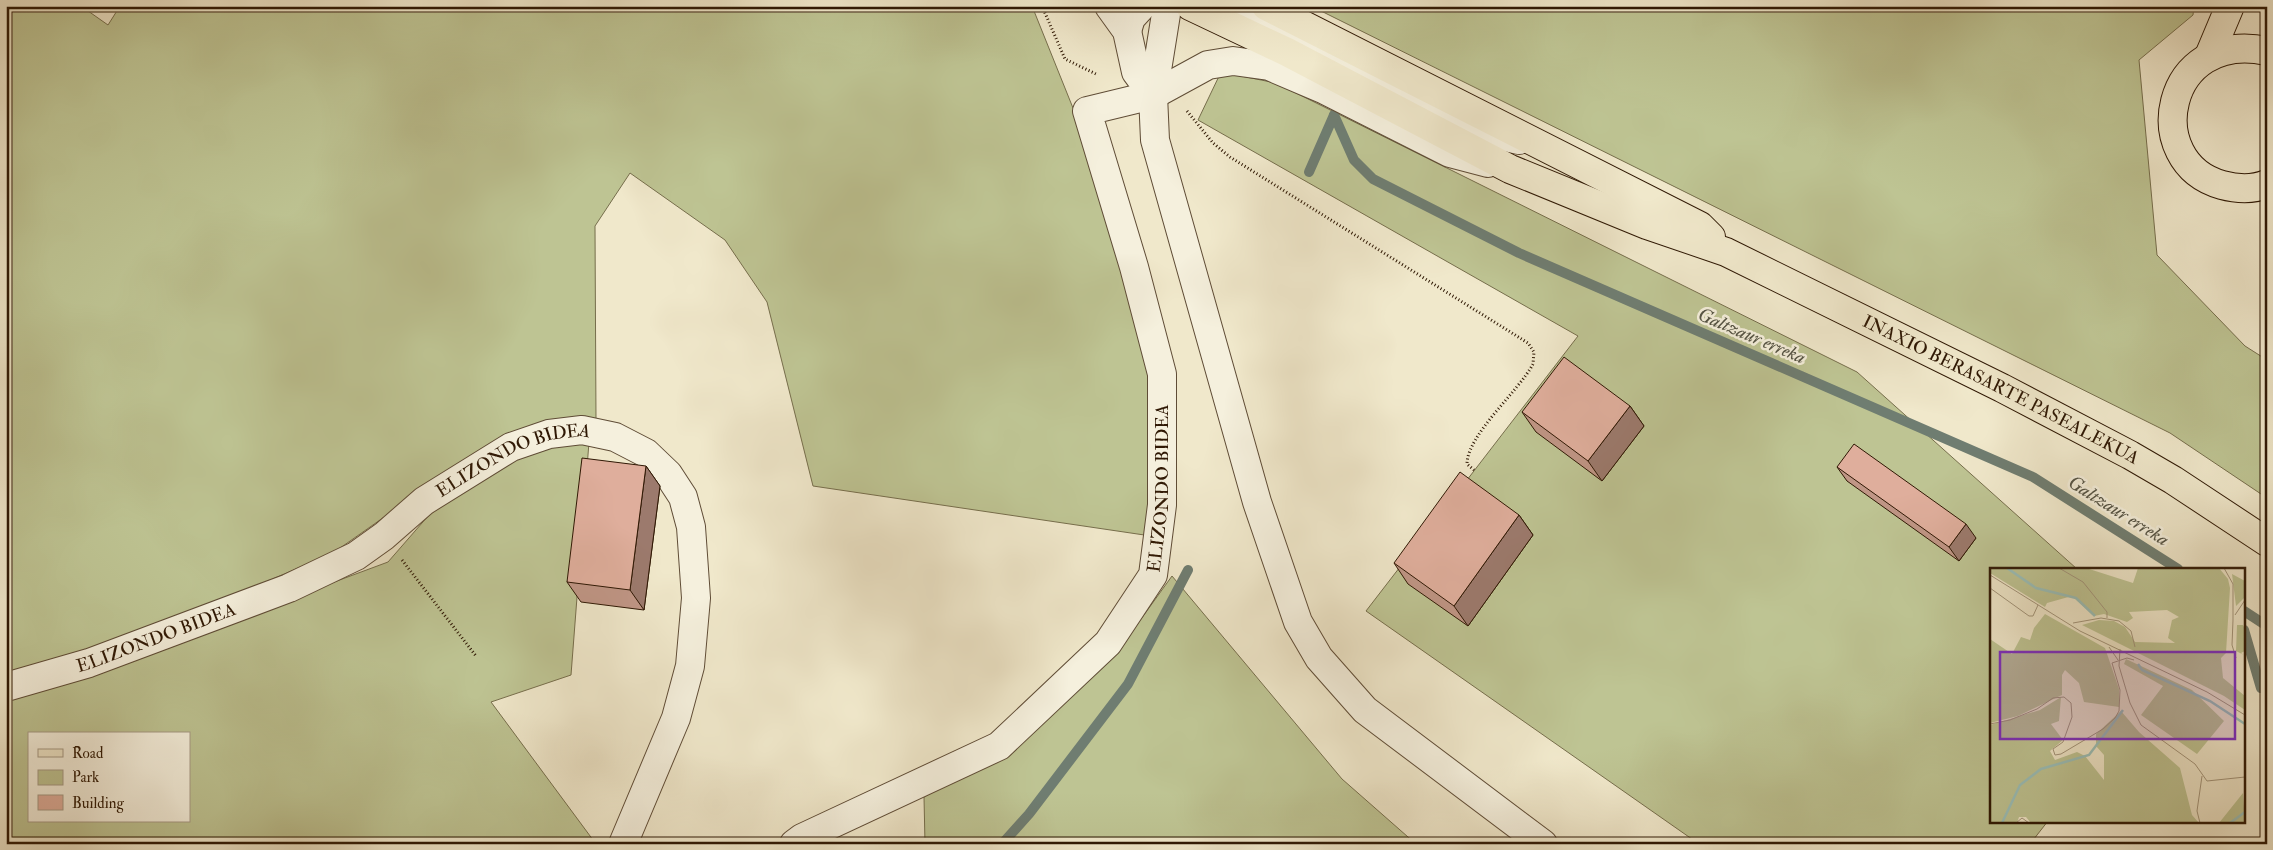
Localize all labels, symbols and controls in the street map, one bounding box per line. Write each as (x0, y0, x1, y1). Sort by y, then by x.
water label: Galtzaur erreka (1694, 302, 1809, 369)
street label: INAXIO BERASARTE PASEALEKUA (1859, 310, 2144, 470)
street label: ELIZONDO BIDEA (1142, 404, 1174, 574)
street label: ELIZONDO BIDEA (432, 418, 593, 503)
water label: Galtzaur erreka (2063, 470, 2174, 552)
inset map (1990, 568, 2246, 822)
street label: ELIZONDO BIDEA (74, 598, 240, 678)
legend (28, 732, 190, 822)
text: Road (72, 744, 104, 763)
text: Park (72, 768, 99, 787)
text: Building (72, 794, 124, 813)

